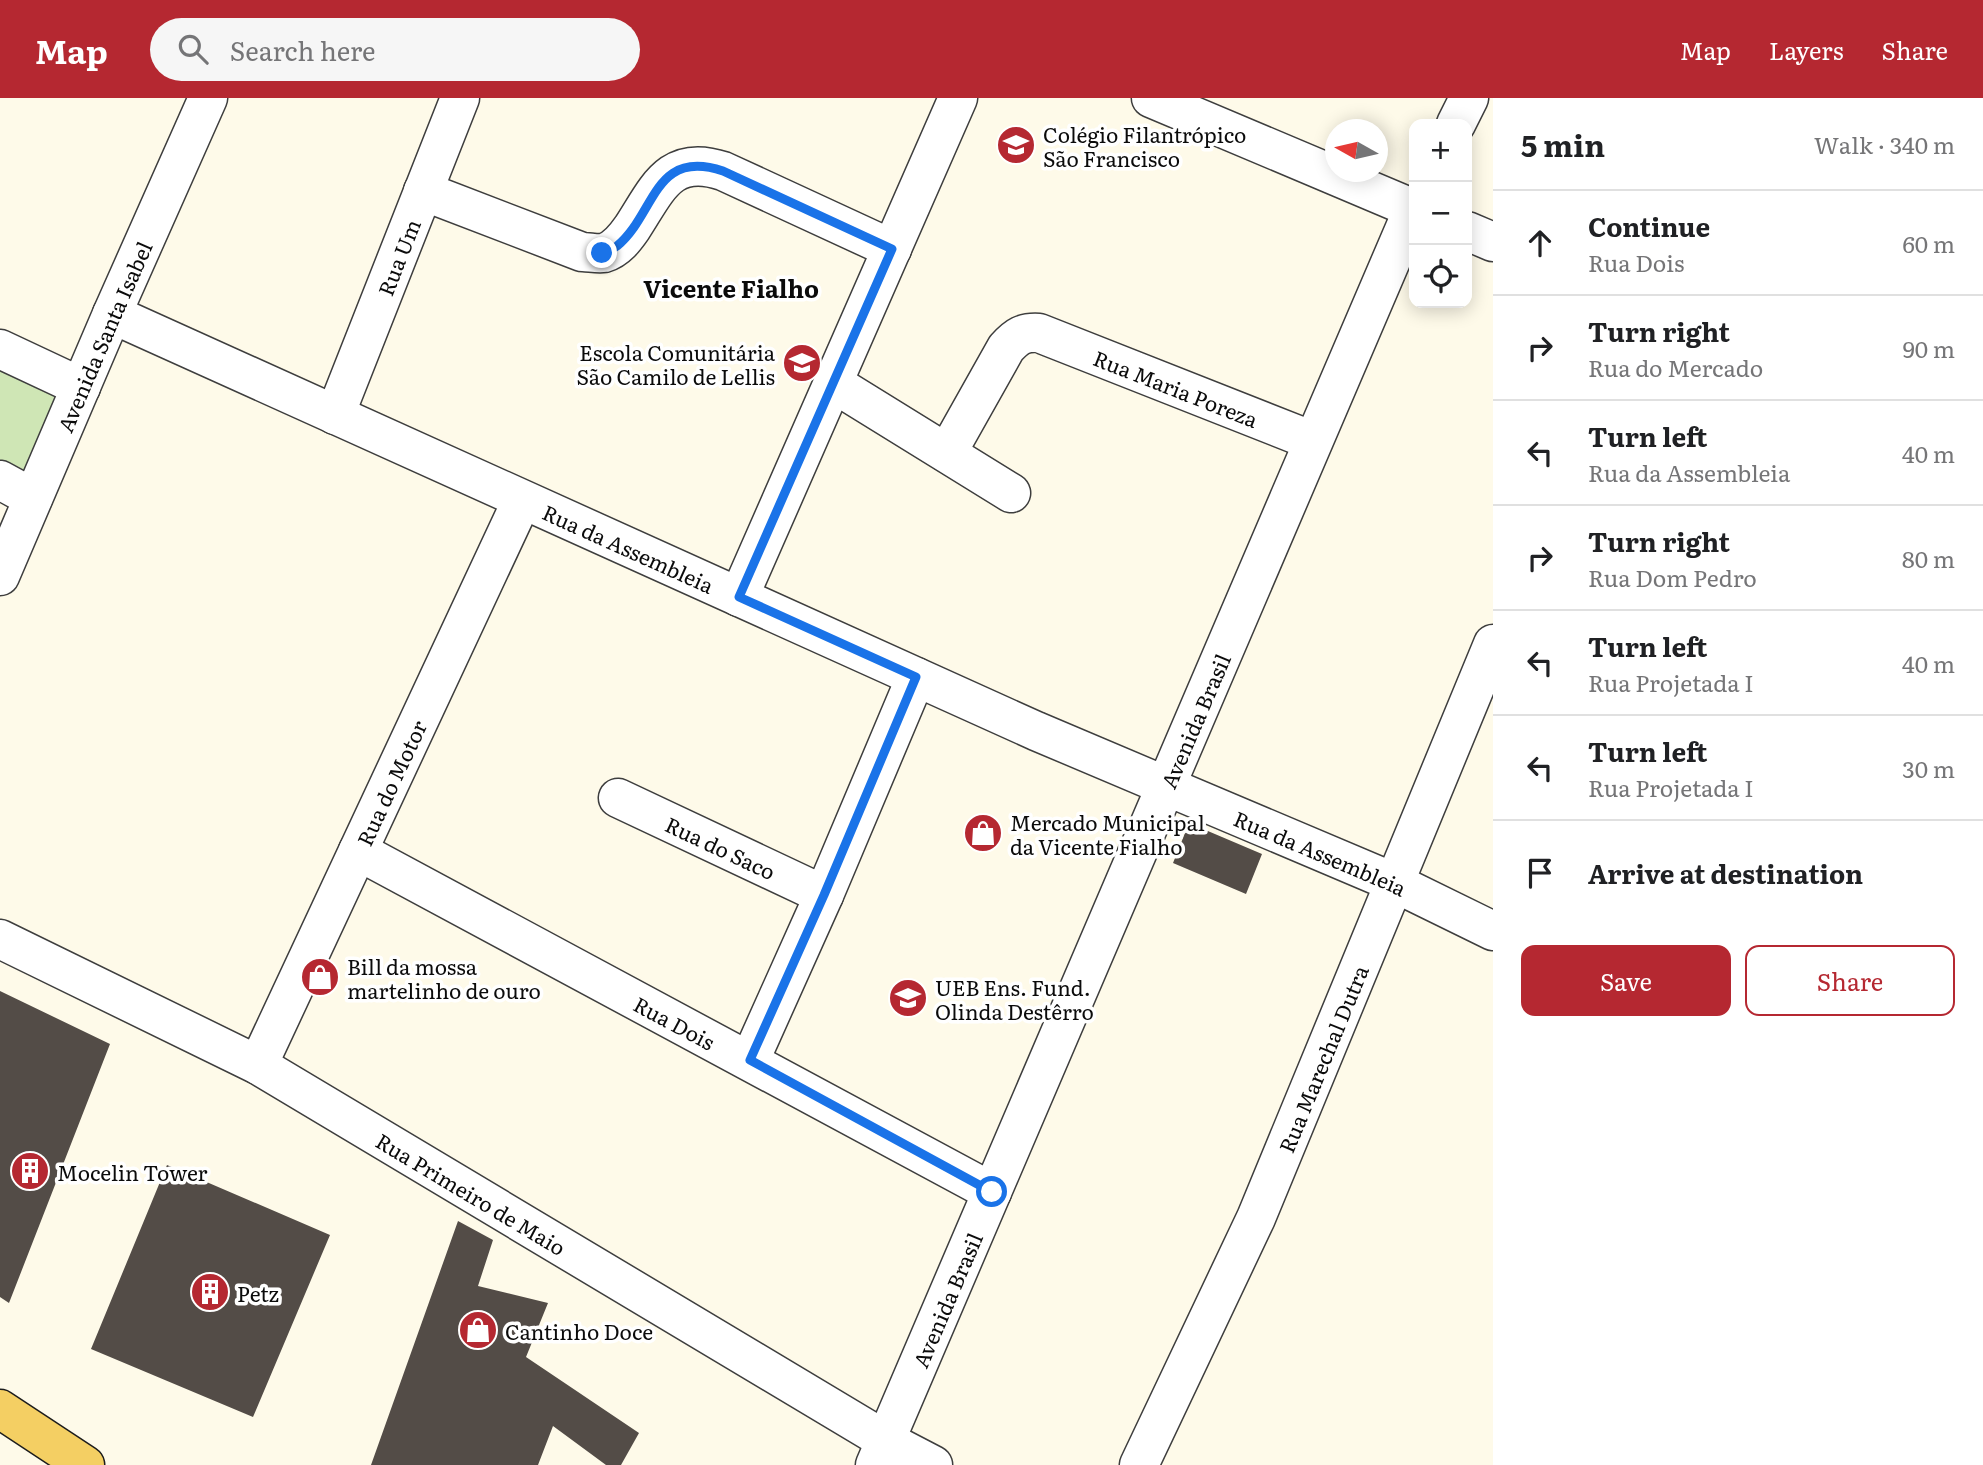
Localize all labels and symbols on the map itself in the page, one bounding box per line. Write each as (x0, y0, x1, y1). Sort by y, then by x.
place label: Colégio Filantrópico São Francisco (1043, 118, 1246, 173)
north arrow (1325, 119, 1388, 182)
school or university icon: Colégio Filantrópico São Francisco (995, 124, 1037, 166)
street label: Rua Um (368, 214, 426, 300)
street label: Avenida Santa Isabel (48, 236, 158, 436)
route end (586, 237, 617, 268)
district label: Vicente Fialho (643, 270, 819, 305)
place label: Escola Comunitária São Camilo de Lellis (576, 336, 776, 391)
street label: Rua Maria Poreza (1090, 341, 1264, 434)
school or university icon: Escola Comunitária São Camilo de Lellis (781, 342, 823, 384)
street label: Rua da Assembleia (538, 495, 720, 600)
street label: Avenida Brasil (1151, 648, 1237, 793)
street label: Rua do Motor (347, 714, 433, 850)
street label: Rua da Assembleia (1230, 801, 1413, 902)
place label: Mercado Municipal da Vicente Fialho (1010, 806, 1205, 861)
street label: Rua do Saco (661, 807, 781, 886)
shop icon: Mercado Municipal da Vicente Fialho (962, 812, 1004, 854)
place label: Bill da mossa martelinho de ouro (347, 950, 541, 1005)
shop icon: Bill da mossa martelinho de ouro (299, 956, 341, 998)
street label: Rua Marechal Dutra (1269, 959, 1375, 1157)
place label: UEB Ens. Fund. Olinda Destêrro (935, 971, 1094, 1026)
school or university icon: UEB Ens. Fund. Olinda Destêrro (887, 977, 929, 1019)
street label: Rua Dois (629, 987, 721, 1056)
street label: Rua Primeiro de Maio (371, 1124, 572, 1262)
building icon: Mocelin Tower (9, 1150, 51, 1192)
place label: Mocelin Tower (57, 1156, 208, 1187)
route start (976, 1176, 1007, 1207)
street label: Avenida Brasil (903, 1227, 988, 1372)
building icon: Petz (189, 1271, 231, 1313)
place label: Petz (237, 1277, 279, 1308)
shop icon: Cantinho Doce (457, 1309, 499, 1351)
place label: Cantinho Doce (505, 1315, 653, 1346)

